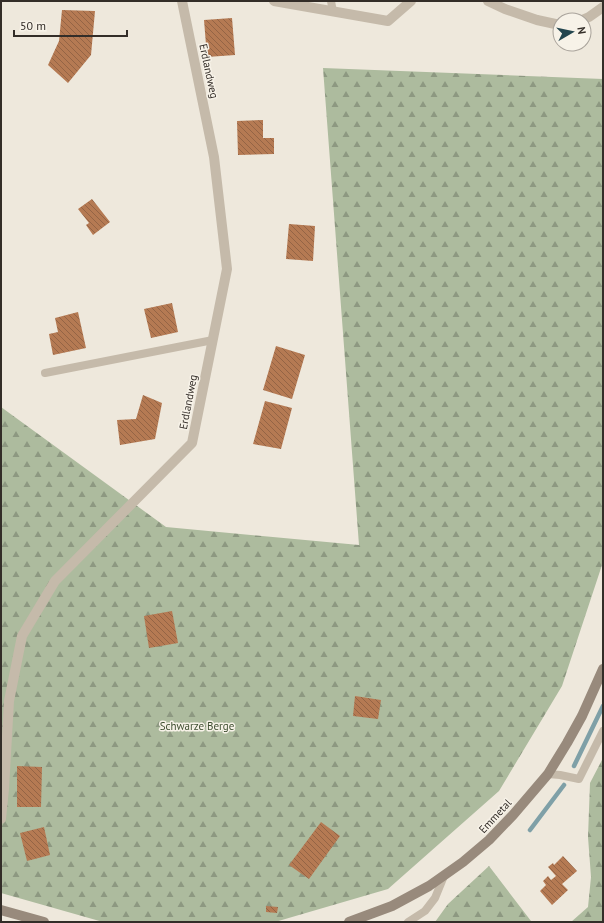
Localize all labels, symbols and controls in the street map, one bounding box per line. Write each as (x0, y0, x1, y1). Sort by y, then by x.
scale bar (14, 12, 127, 38)
north arrow (552, 12, 592, 52)
text: 50 m (20, 18, 46, 33)
text: N (574, 26, 589, 35)
street label: Erdlandweg (196, 42, 222, 100)
street label: Erdlandweg (176, 373, 200, 431)
park label: Schwarze Berge (160, 719, 235, 733)
street label: Emmetal (476, 795, 515, 836)

